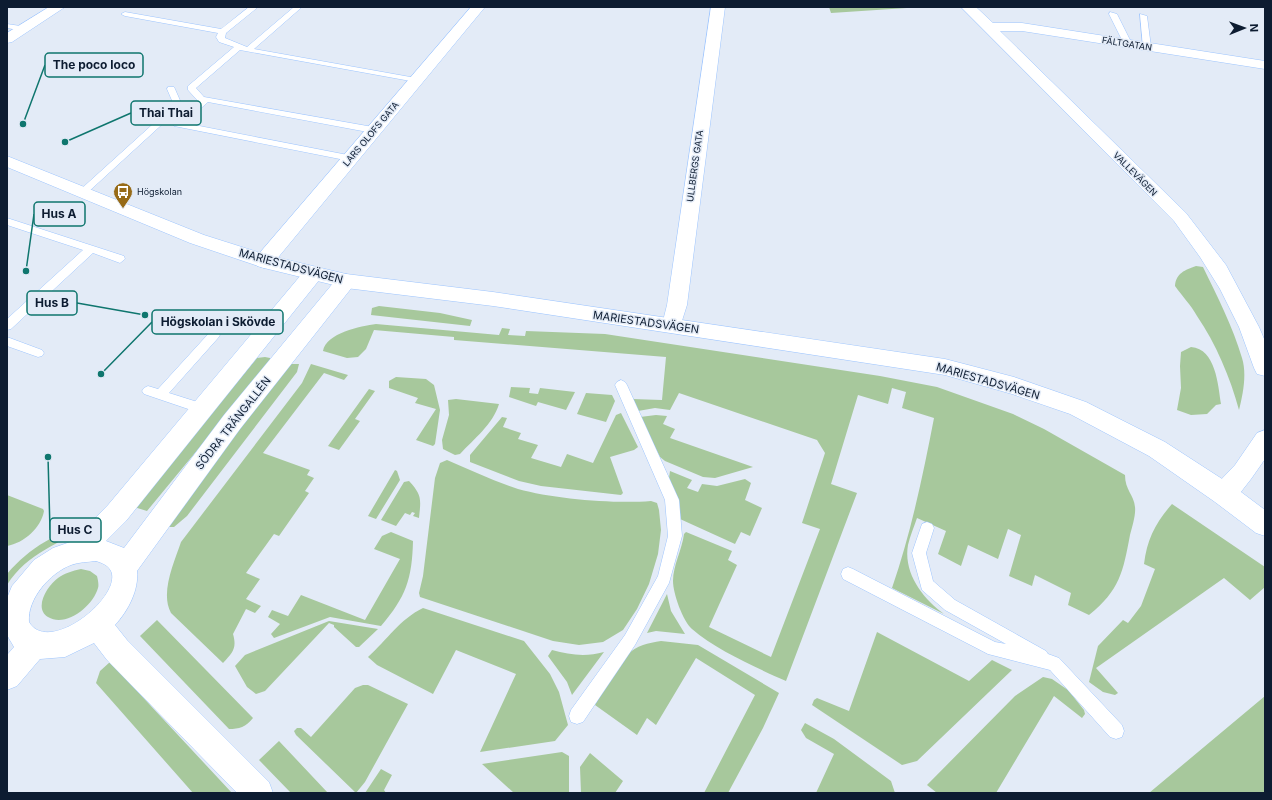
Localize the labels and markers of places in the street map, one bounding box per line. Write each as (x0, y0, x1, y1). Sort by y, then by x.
callout: The poco loco (45, 53, 143, 77)
callout: Thai Thai (131, 101, 201, 125)
bus stop icon: Högskolan (112, 181, 134, 209)
place label: Högskolan (137, 186, 182, 197)
callout: Hus A (34, 202, 85, 226)
callout: Hus B (27, 291, 77, 315)
callout: Högskolan i Skövde (152, 310, 283, 334)
callout: Hus C (50, 518, 101, 542)

